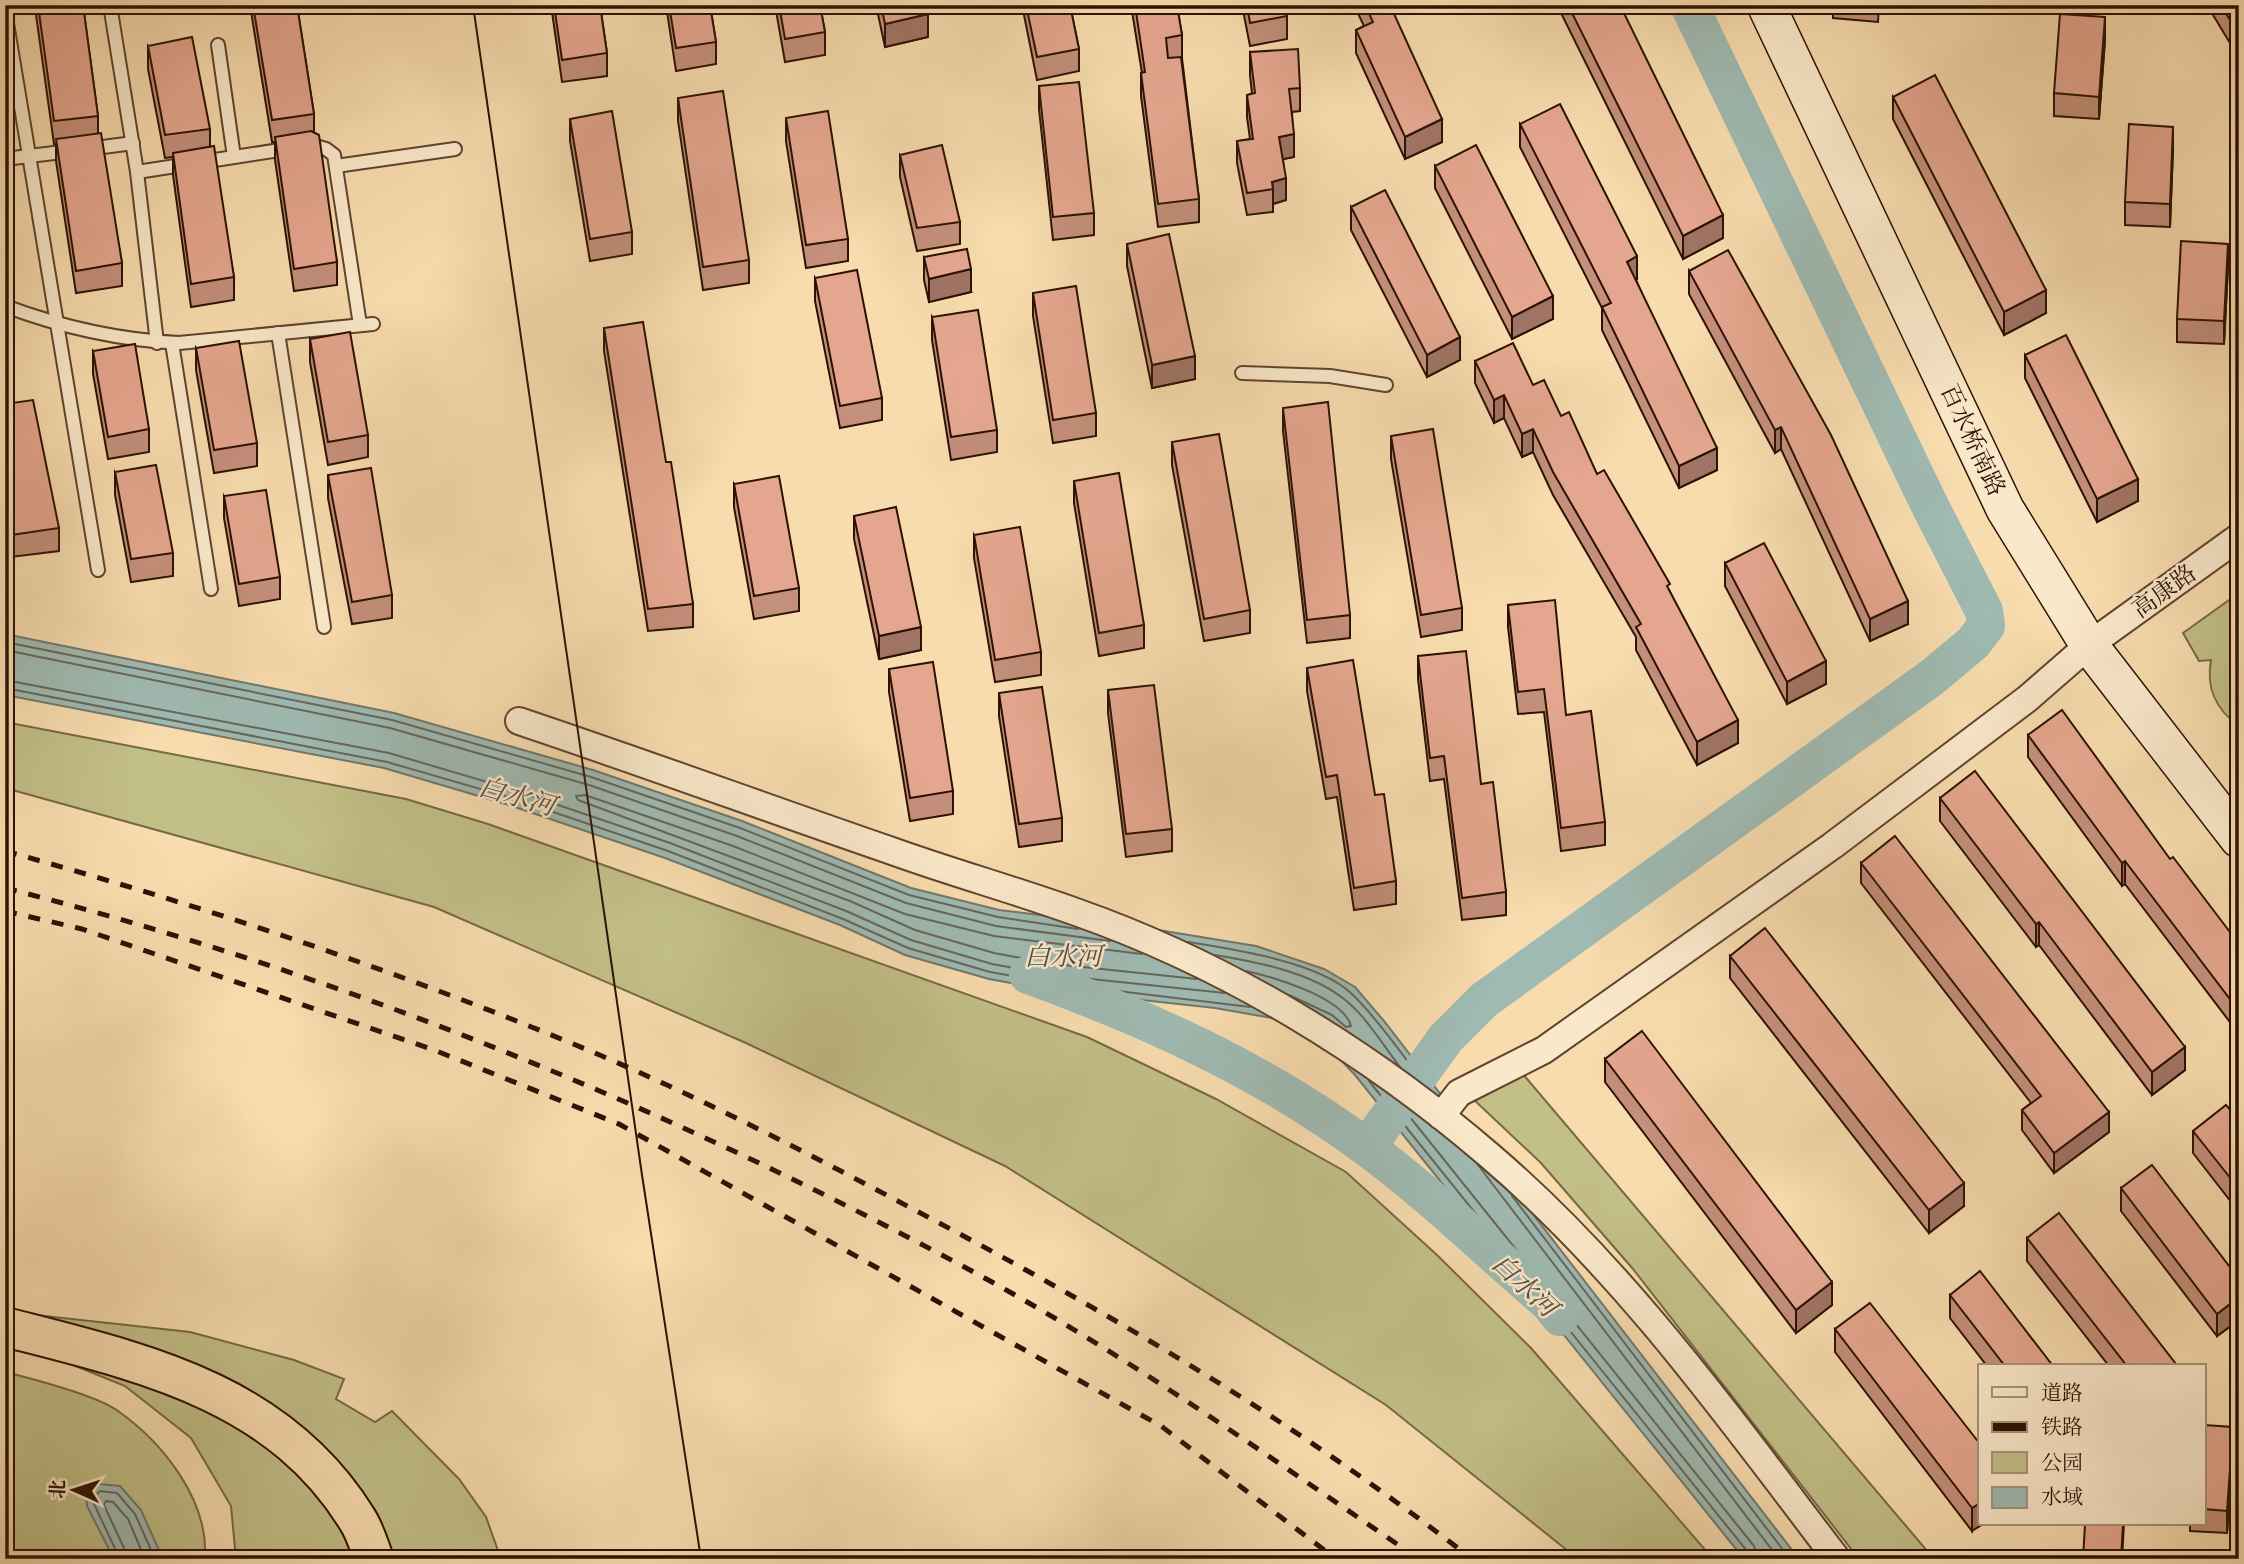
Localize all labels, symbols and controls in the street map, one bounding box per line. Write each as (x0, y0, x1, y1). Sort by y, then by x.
street label: 百水桥南路 (1930, 379, 2012, 502)
street label: 高康路 (2126, 558, 2204, 628)
water label: 白水河 (474, 770, 563, 827)
water label: 白水河 (1024, 940, 1106, 976)
water label: 白水河 (1483, 1247, 1567, 1329)
legend (1978, 1364, 2206, 1526)
text: 道路 (2041, 1380, 2083, 1409)
text: 铁路 (2041, 1414, 2083, 1443)
text: 公园 (2041, 1450, 2083, 1479)
north arrow (38, 1456, 108, 1526)
text: 北 (46, 1479, 73, 1499)
text: 水域 (2041, 1484, 2083, 1513)

